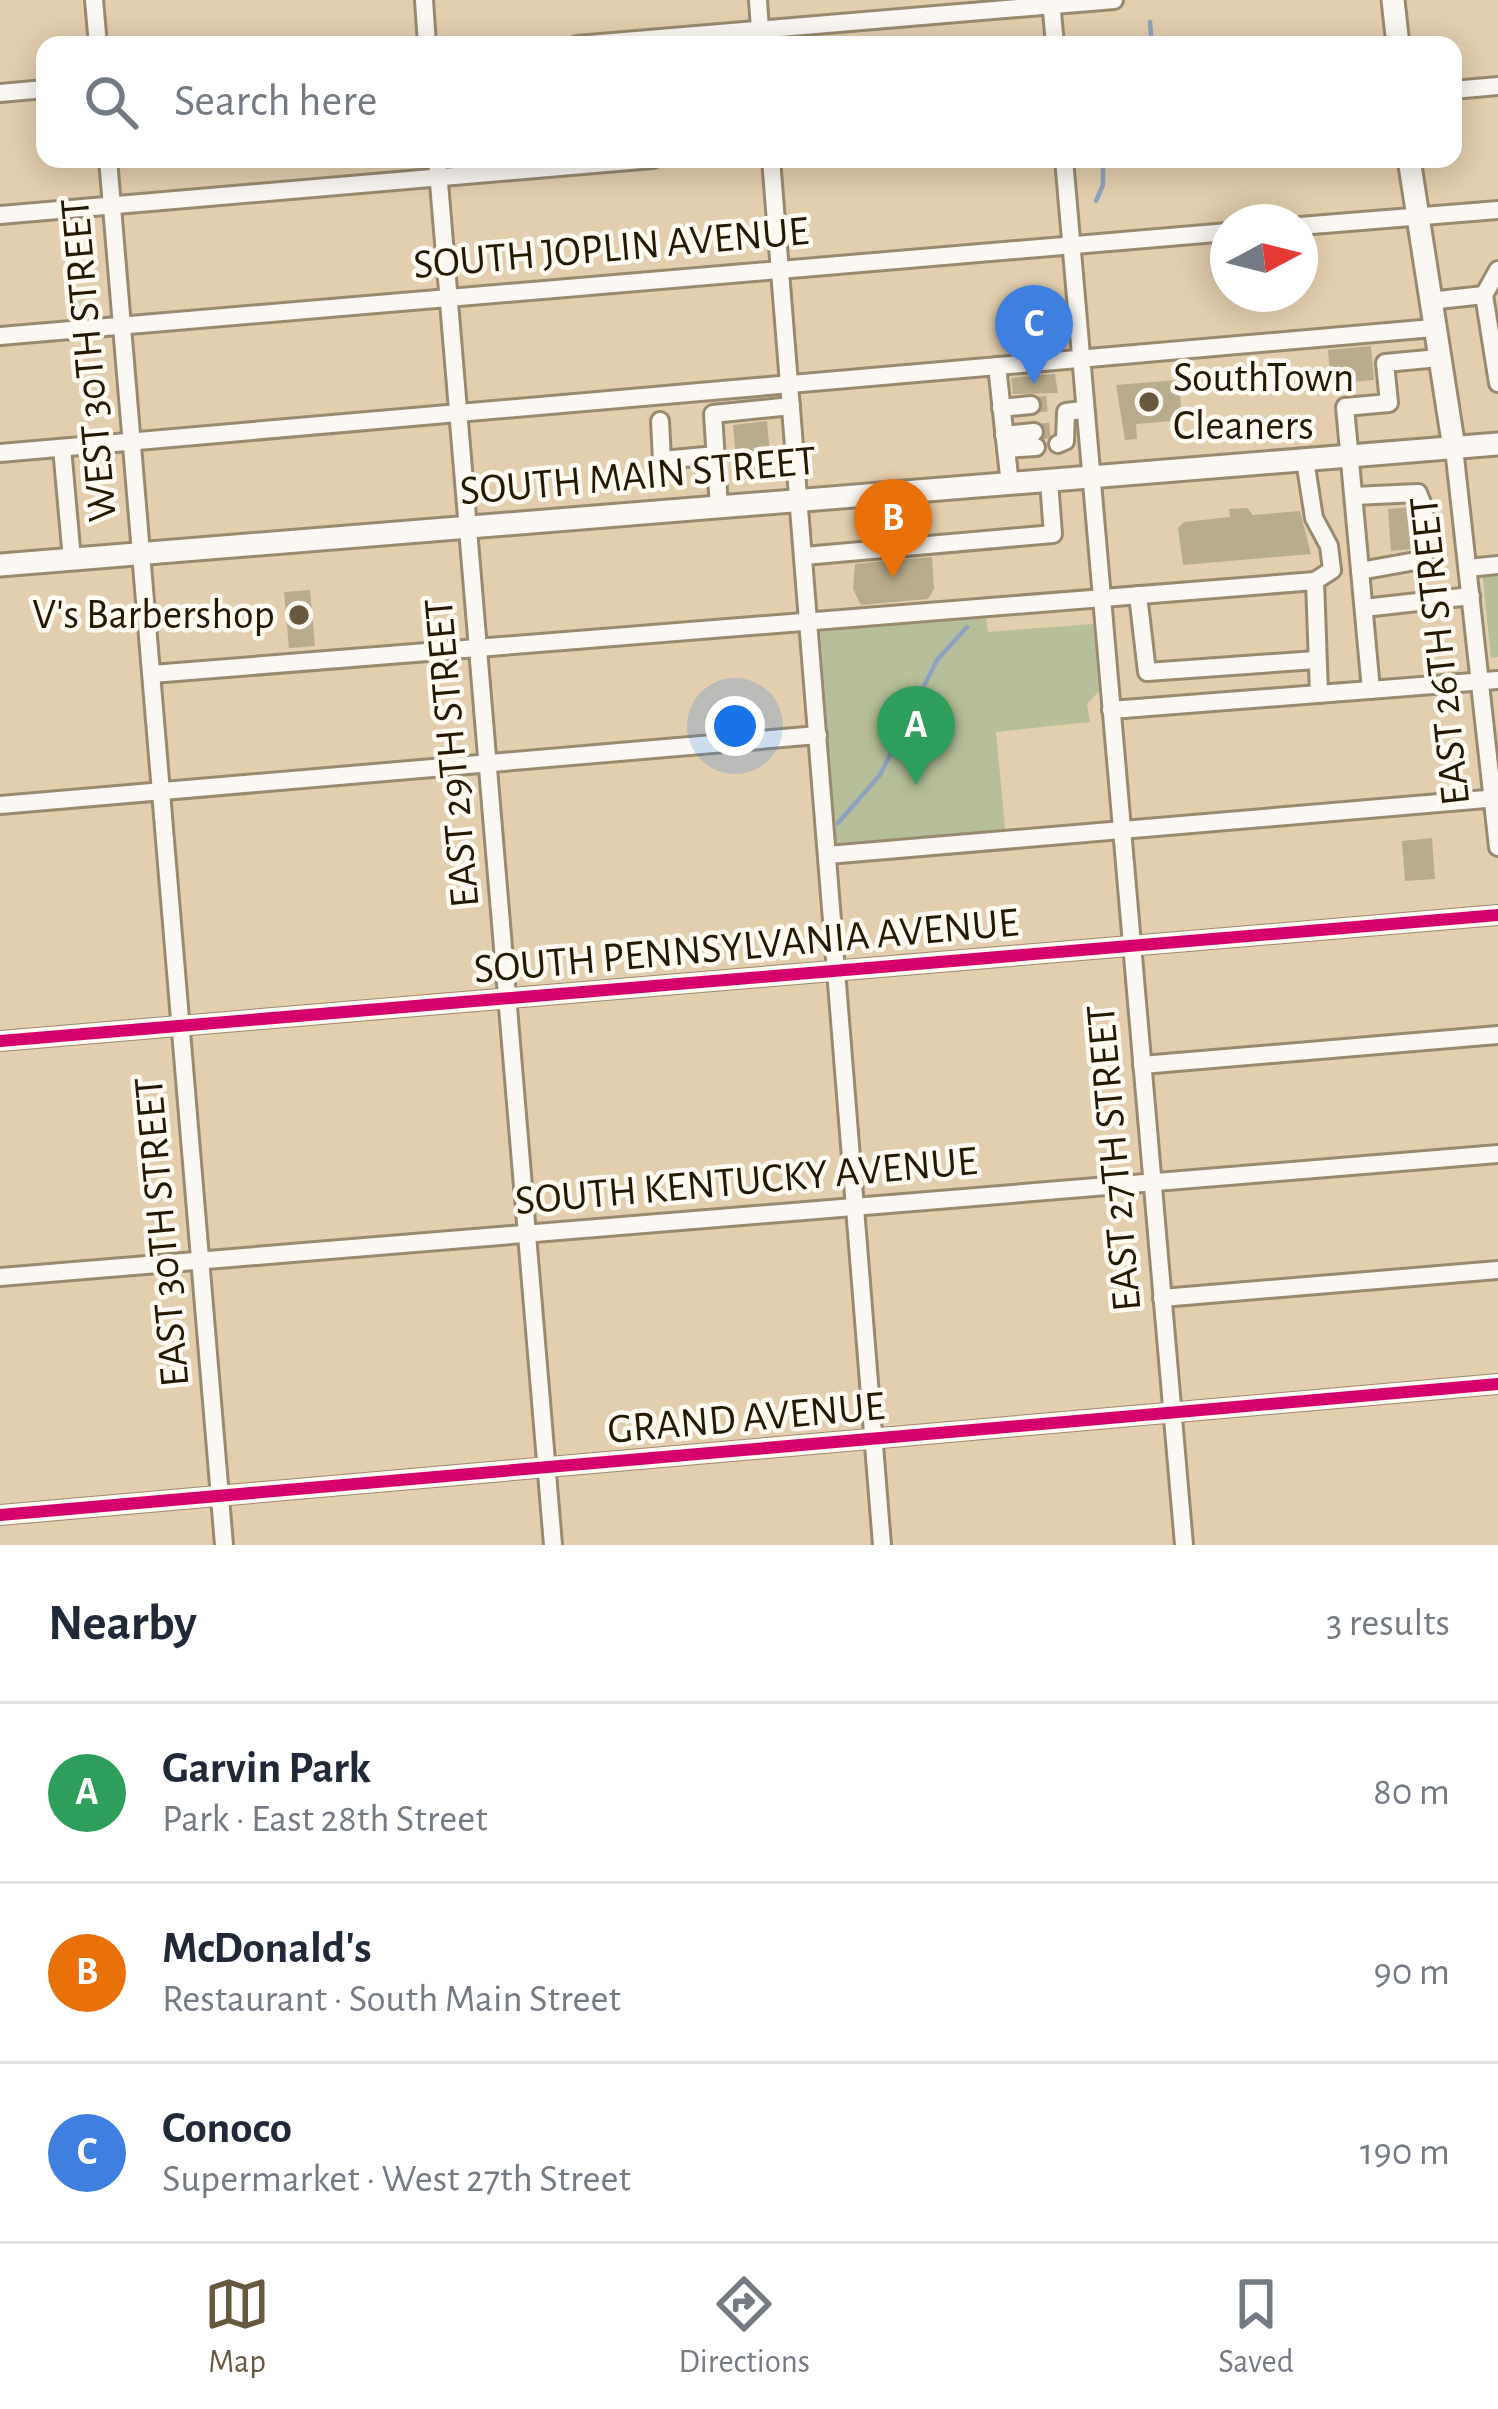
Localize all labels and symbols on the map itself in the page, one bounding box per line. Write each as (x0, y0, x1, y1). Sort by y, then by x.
street label: WEST 30TH STREET (54, 197, 124, 523)
north arrow (1210, 204, 1318, 312)
street label: SOUTH JOPLIN AVENUE (412, 210, 810, 286)
pin: C (995, 285, 1073, 384)
place label: SouthTown Cleaners (1173, 357, 1354, 447)
marker: SouthTown Cleaners (1136, 389, 1162, 415)
street label: SOUTH MAIN STREET (458, 440, 818, 512)
pin: B (854, 479, 932, 578)
street label: EAST 26TH STREET (1403, 494, 1477, 808)
place label: V's Barbershop (32, 594, 275, 636)
street label: EAST 29TH STREET (418, 597, 486, 909)
marker: V's Barbershop (286, 602, 312, 628)
pin: A (877, 686, 955, 785)
your location (705, 696, 765, 756)
street label: SOUTH PENNSYLVANIA AVENUE (472, 901, 1020, 991)
street label: EAST 27TH STREET (1080, 1003, 1148, 1313)
street label: EAST 30TH STREET (128, 1075, 196, 1389)
street label: SOUTH KENTUCKY AVENUE (513, 1140, 979, 1222)
street label: GRAND AVENUE (606, 1385, 886, 1451)

